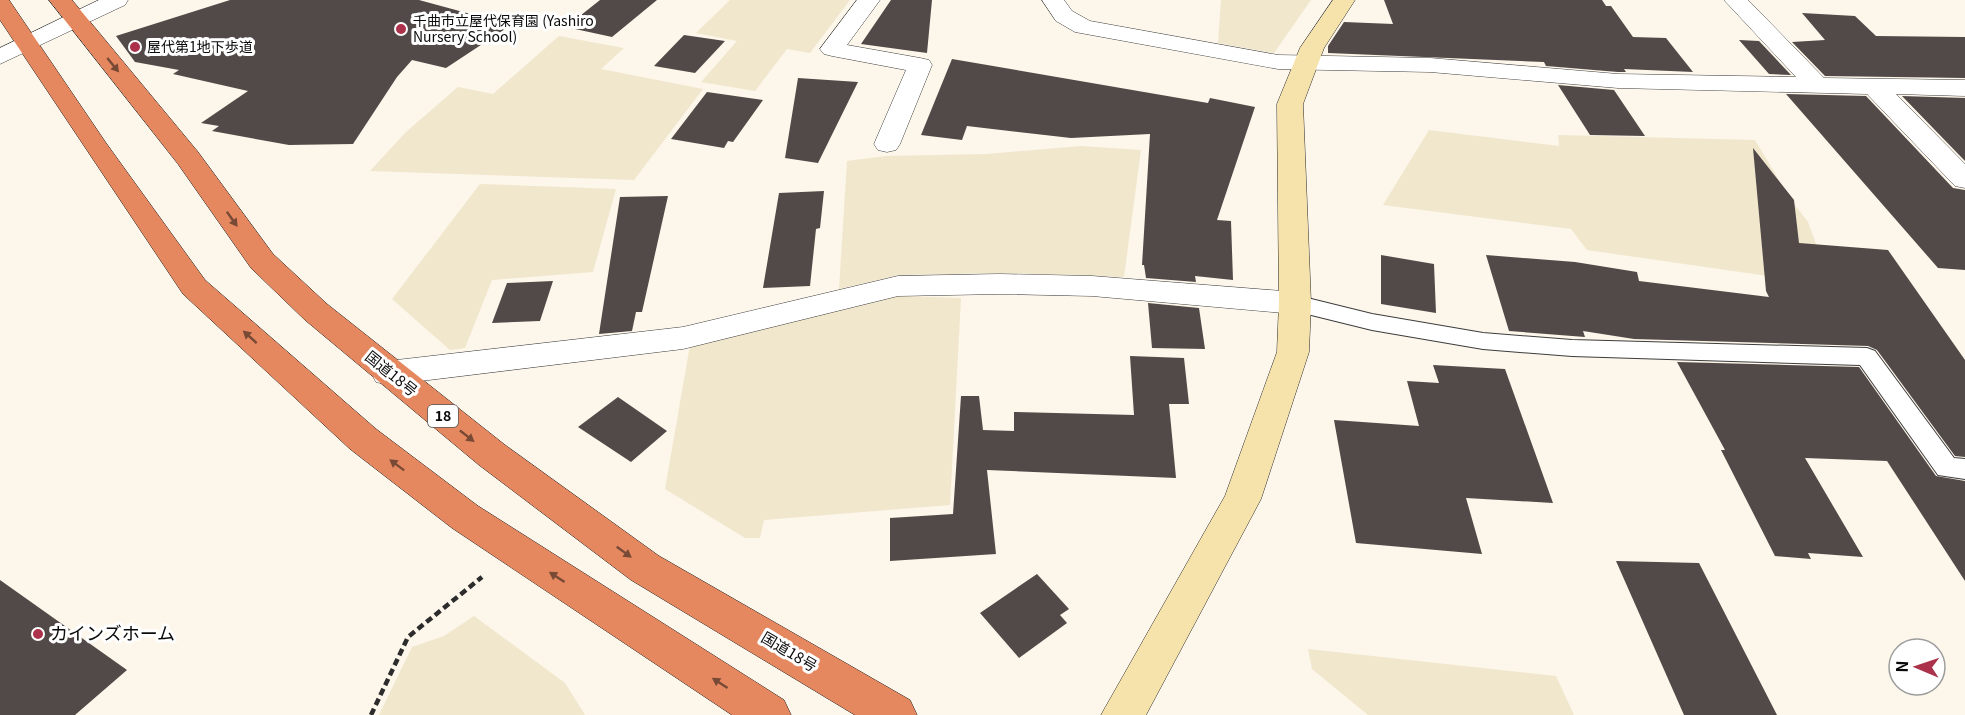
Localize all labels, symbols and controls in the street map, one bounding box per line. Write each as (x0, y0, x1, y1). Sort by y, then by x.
place label: 千曲市立屋代保育園 (Yashiro Nursery School) (413, 10, 594, 46)
marker: 千曲市立屋代保育園 (Yashiro Nursery School) (394, 22, 408, 36)
place label: 屋代第1地下歩道 (147, 36, 253, 56)
marker: 屋代第1地下歩道 (128, 40, 142, 54)
one-way arrow (106, 57, 119, 72)
one-way arrow (226, 211, 238, 227)
one-way arrow (243, 331, 258, 344)
street label: 国道18号 (361, 345, 423, 400)
road number: 18 (428, 405, 458, 427)
one-way arrow (460, 429, 475, 441)
one-way arrow (389, 459, 405, 472)
one-way arrow (615, 546, 631, 558)
one-way arrow (549, 571, 565, 582)
place label: カインズホーム (50, 619, 175, 645)
street label: 国道18号 (758, 626, 822, 676)
marker: カインズホーム (31, 627, 45, 641)
north arrow (1887, 637, 1947, 697)
text: N (1889, 660, 1913, 673)
one-way arrow (712, 678, 728, 689)

